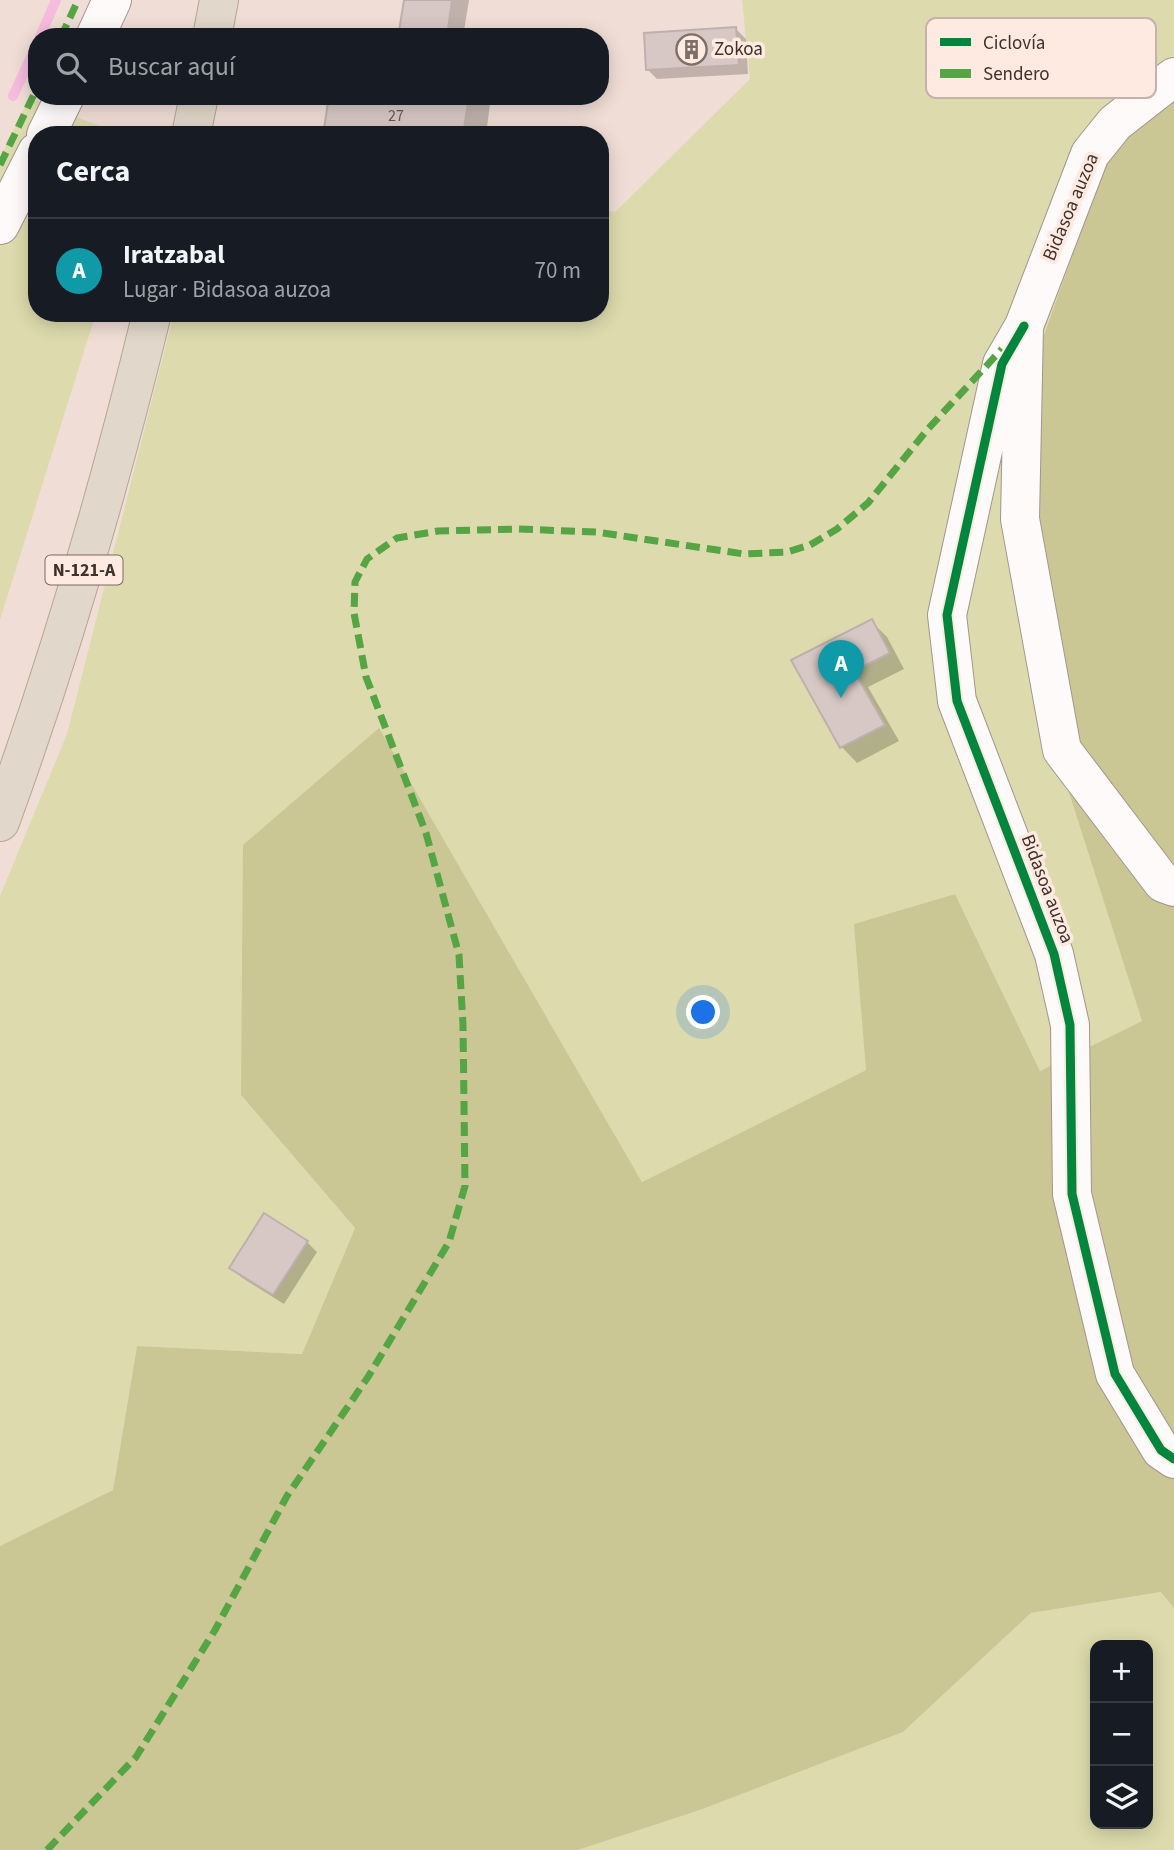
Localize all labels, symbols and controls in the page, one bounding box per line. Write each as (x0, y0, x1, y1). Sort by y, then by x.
legend (926, 18, 1156, 98)
search box (28, 28, 609, 105)
text: Ciclovía (983, 30, 1045, 57)
building icon: Zokoa (674, 32, 708, 66)
place label: Zokoa (714, 36, 763, 63)
icon: search (52, 48, 90, 86)
text: Buscar aquí (108, 48, 235, 85)
text: Sendero (983, 61, 1050, 88)
house number: 27 (388, 105, 404, 127)
street label: Bidasoa auzoa (1036, 149, 1106, 265)
text: Cerca (56, 150, 130, 193)
text: Iratzabal (123, 236, 225, 273)
text: A (72, 254, 86, 287)
text: 70 m (534, 254, 581, 287)
text: Lugar · Bidasoa auzoa (123, 273, 331, 306)
road number: N-121-A (46, 556, 122, 584)
pin: A (818, 640, 864, 698)
street label: Bidasoa auzoa (1014, 831, 1080, 947)
your location (686, 995, 720, 1029)
map controls (1090, 1640, 1153, 1829)
button: + (1090, 1640, 1153, 1703)
button: − (1090, 1703, 1153, 1766)
button: layers (1090, 1766, 1153, 1829)

